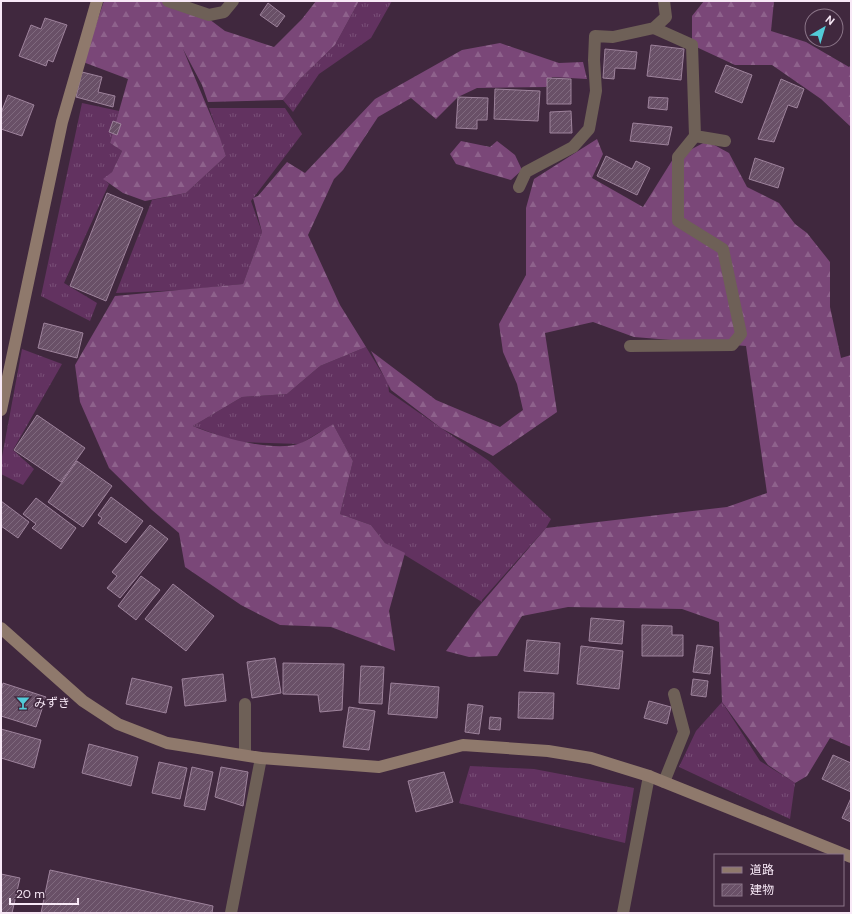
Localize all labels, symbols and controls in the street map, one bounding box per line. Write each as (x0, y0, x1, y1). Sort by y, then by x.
north arrow (804, 8, 844, 48)
text: N (823, 12, 838, 28)
bar icon: みずき (15, 695, 31, 711)
place label: みずき (34, 695, 70, 711)
legend (714, 854, 844, 906)
text: 道路 (750, 862, 774, 878)
scale bar (10, 880, 78, 906)
text: 建物 (750, 882, 774, 898)
text: 20 m (16, 886, 45, 902)

